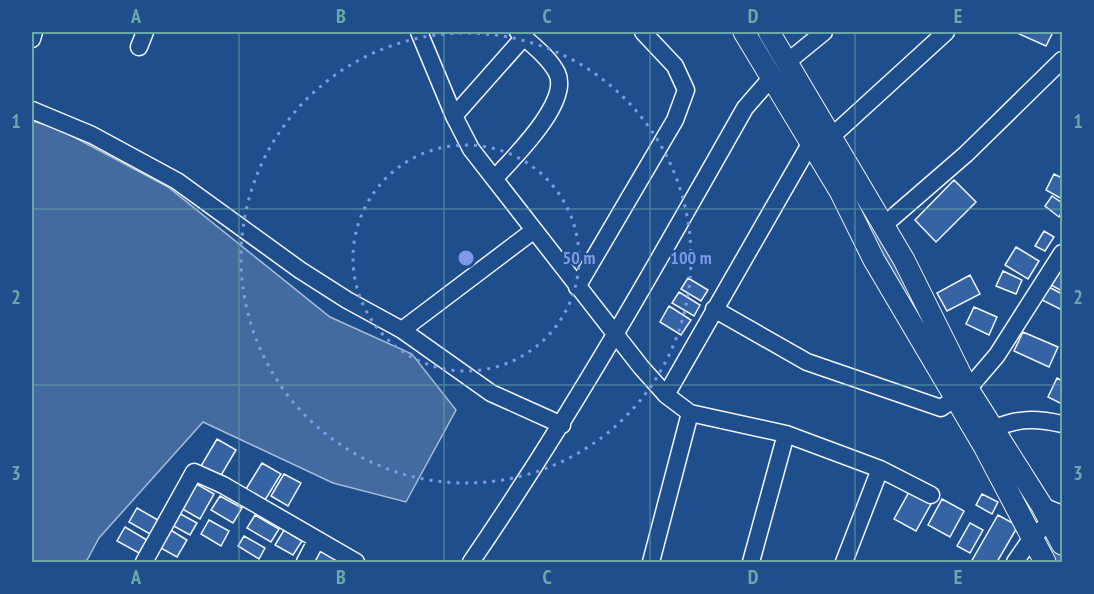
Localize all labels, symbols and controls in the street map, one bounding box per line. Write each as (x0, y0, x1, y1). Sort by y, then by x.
text: A (130, 3, 142, 29)
text: B (336, 3, 346, 29)
text: C (542, 3, 552, 29)
text: D (748, 3, 759, 29)
text: E (954, 3, 962, 29)
text: 1 (11, 108, 21, 134)
text: 1 (1073, 108, 1083, 134)
text: 50 m (563, 246, 595, 269)
text: 100 m (670, 246, 712, 269)
centre of rings (456, 248, 476, 268)
text: 2 (11, 284, 21, 310)
text: 2 (1073, 284, 1083, 310)
text: 3 (11, 460, 21, 486)
text: 3 (1073, 460, 1083, 486)
text: A (130, 564, 142, 590)
text: B (336, 564, 346, 590)
text: C (542, 564, 552, 590)
text: D (748, 564, 759, 590)
text: E (954, 564, 962, 590)

